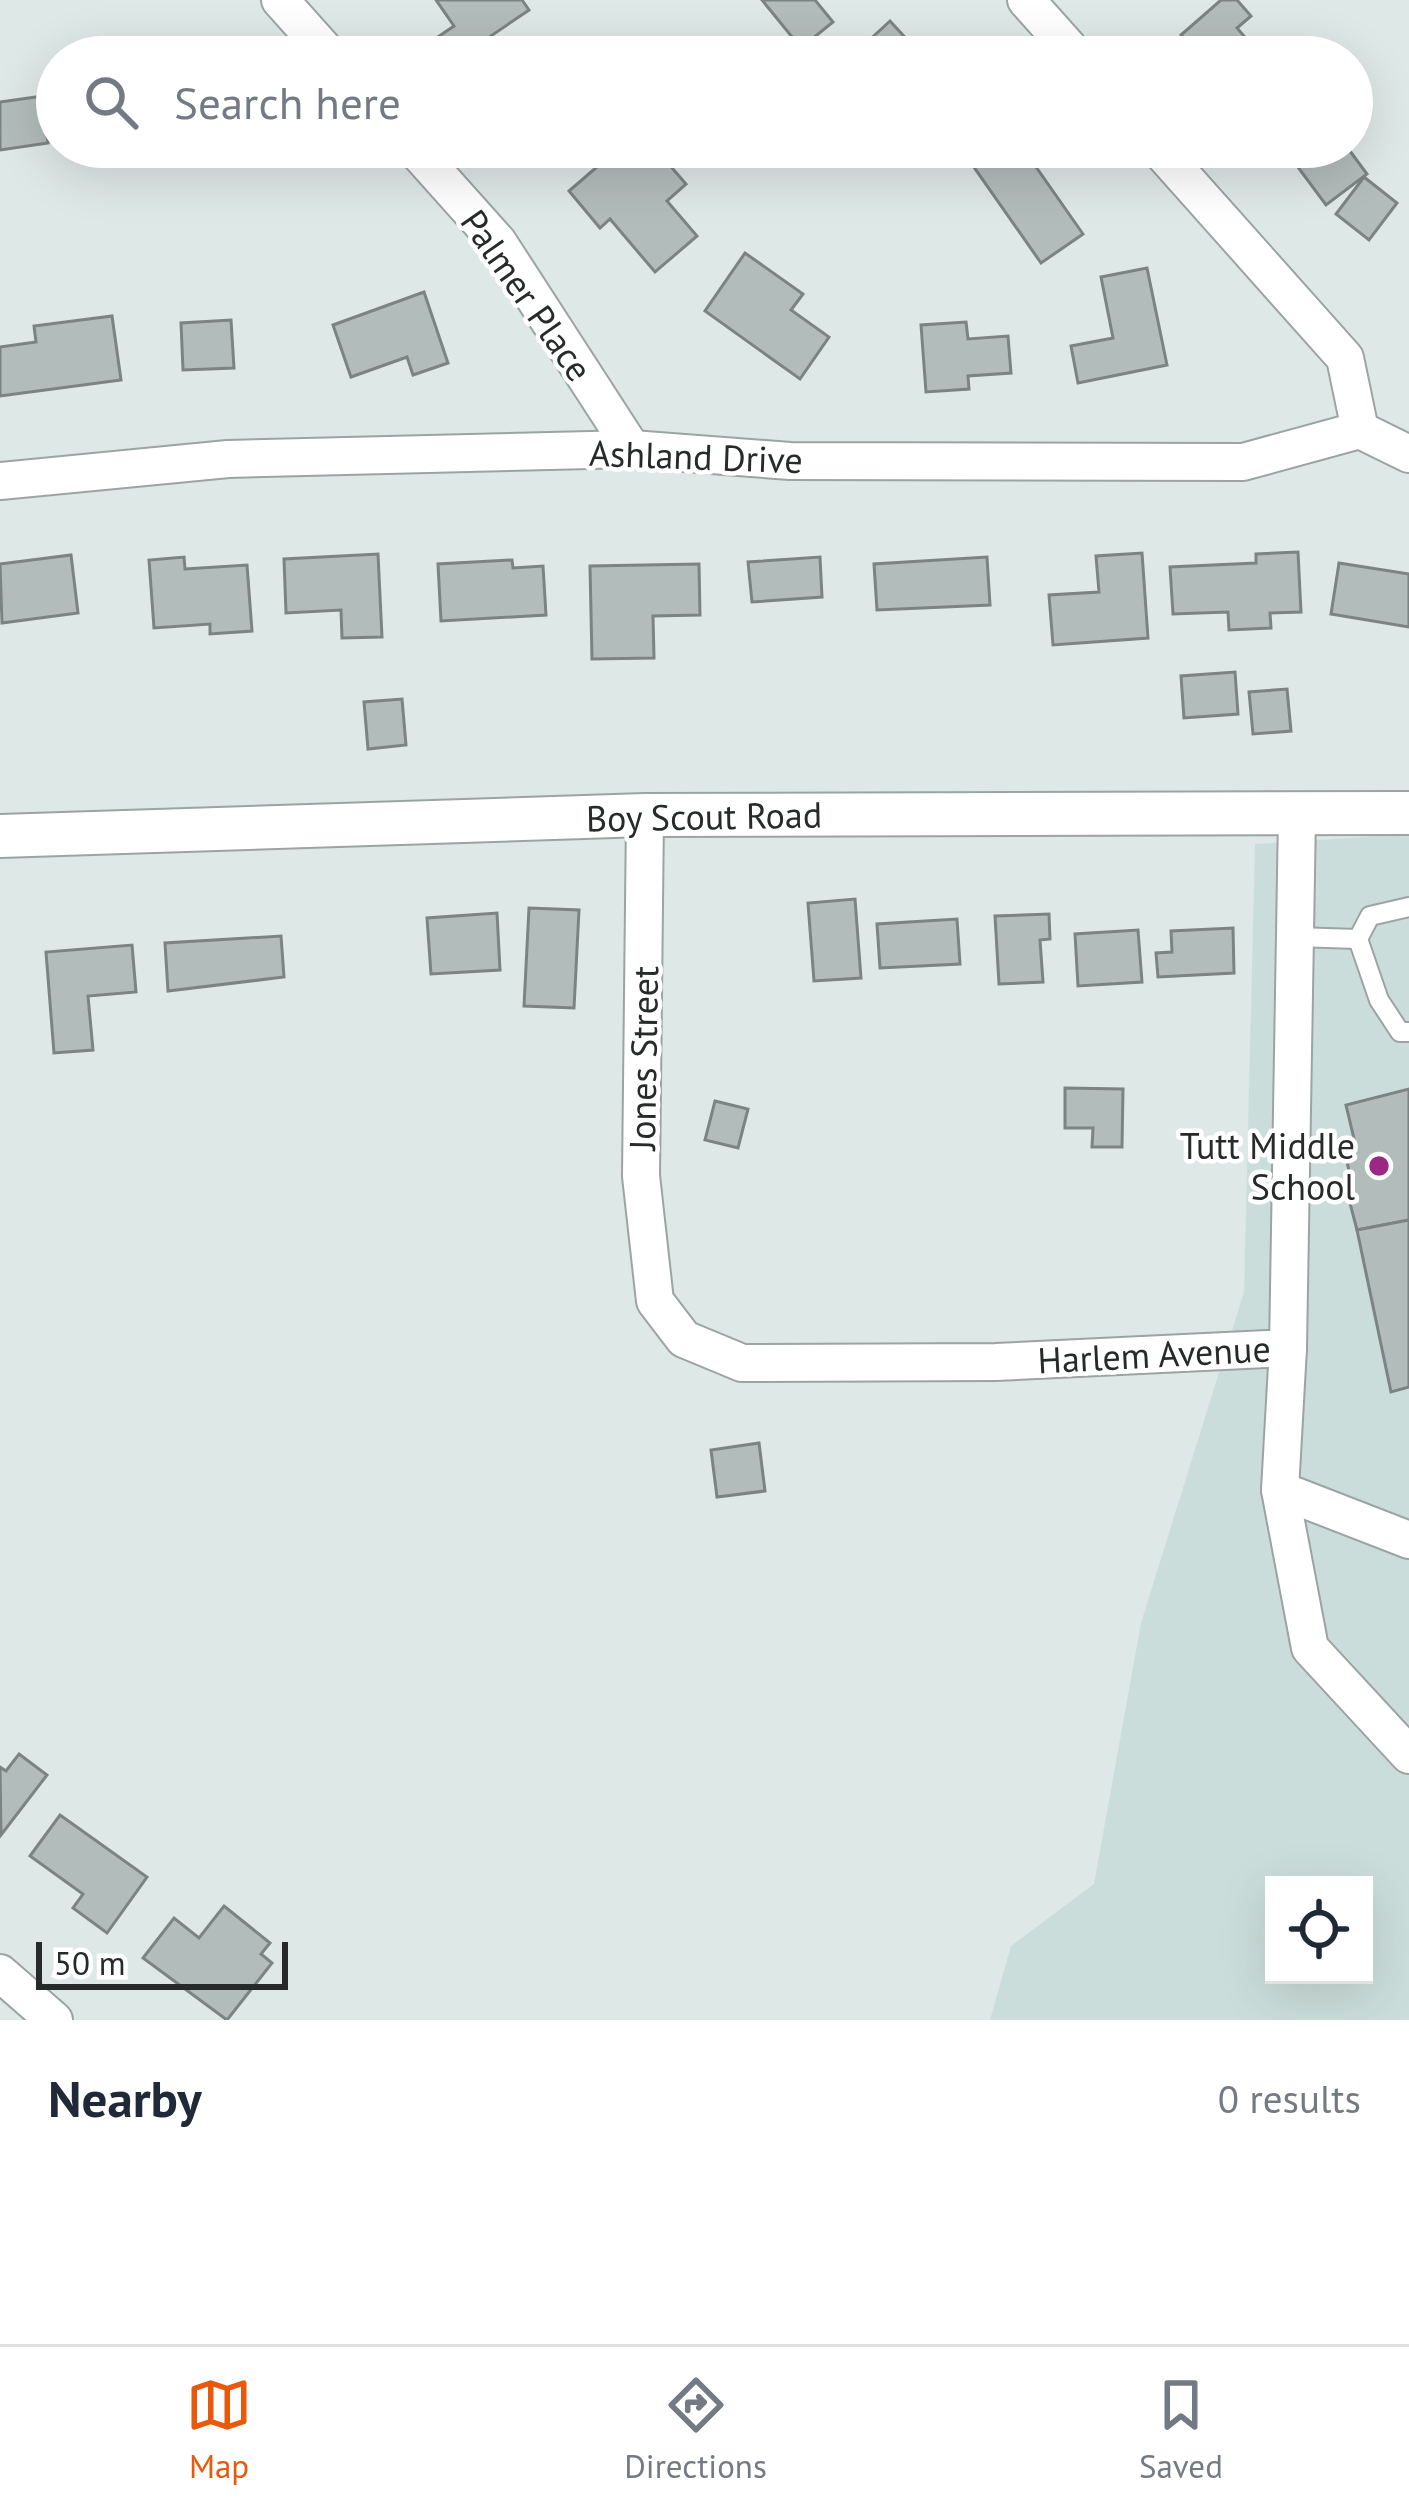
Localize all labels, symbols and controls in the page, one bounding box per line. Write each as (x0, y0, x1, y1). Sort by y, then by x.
search box (36, 36, 1373, 168)
icon: search (78, 69, 144, 135)
text: Search here (174, 73, 401, 131)
street label: Palmer Place (451, 200, 603, 390)
street label: Ashland Drive (588, 429, 804, 483)
street label: Boy Scout Road (585, 790, 823, 842)
street label: Jones Street (618, 965, 668, 1153)
place label: Tutt Middle School (1180, 1122, 1355, 1210)
marker: Tutt Middle School (1366, 1153, 1392, 1179)
street label: Harlem Avenue (1036, 1324, 1272, 1384)
map controls (1265, 1876, 1373, 1984)
button: locate (1265, 1876, 1373, 1984)
scale bar (36, 1936, 288, 1989)
text: 50 m (54, 1941, 126, 1984)
text: Nearby (48, 2065, 202, 2131)
text: 0 results (1218, 2073, 1361, 2124)
tab: Map (186, 2372, 252, 2487)
tab: Directions (624, 2372, 767, 2487)
tab: Saved (1139, 2372, 1223, 2487)

